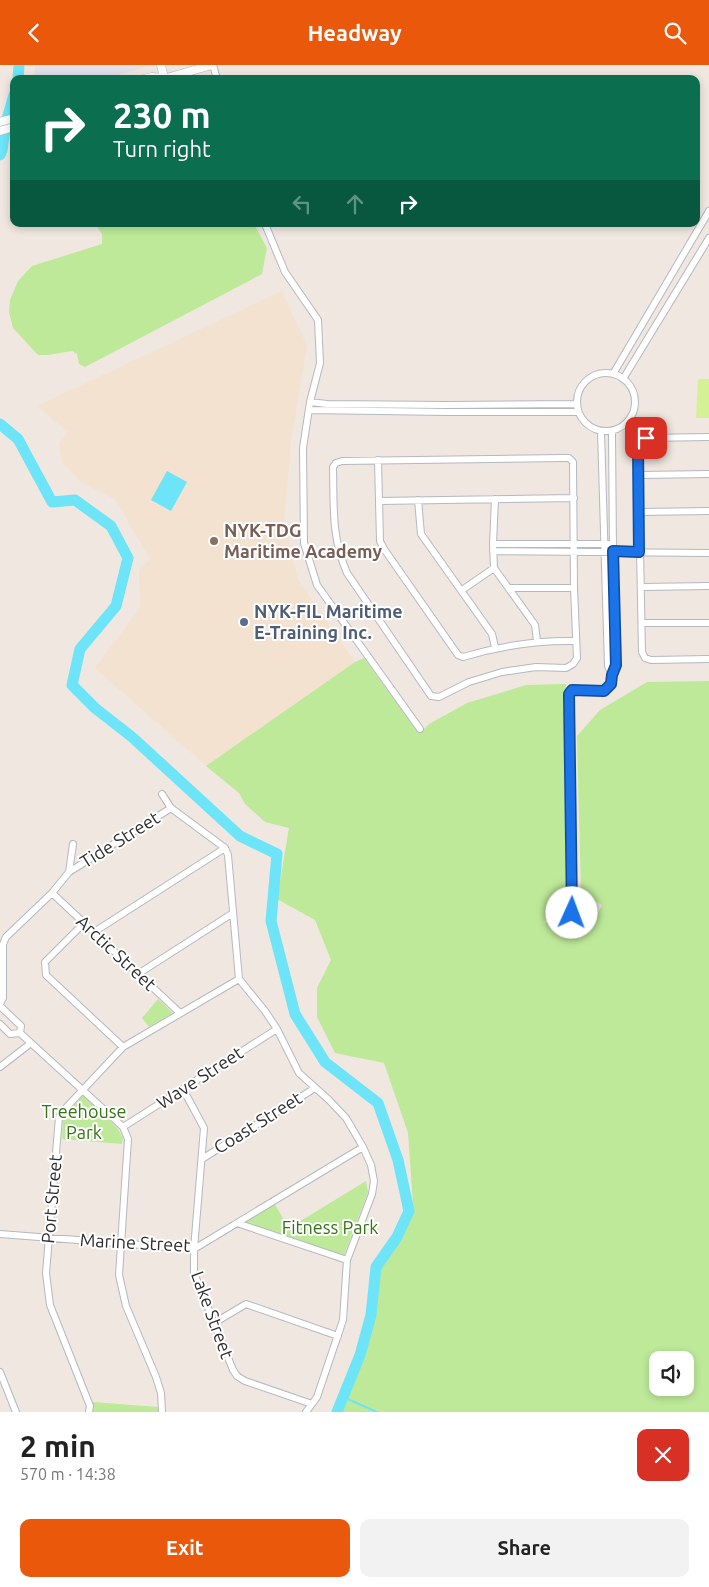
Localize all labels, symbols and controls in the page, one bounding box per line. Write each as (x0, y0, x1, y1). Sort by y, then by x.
icon: back (20, 19, 48, 47)
icon: search (661, 19, 689, 47)
text: Headway (307, 20, 402, 45)
icon: right (30, 95, 95, 160)
text: 230 m (113, 95, 211, 135)
text: Turn right (113, 136, 211, 161)
icon: left (288, 190, 316, 218)
icon: ahead (341, 190, 369, 218)
icon: right (394, 190, 422, 218)
pin (625, 417, 667, 459)
icon: arrive (632, 424, 660, 452)
place label: NYK-TDG Maritime Academy (224, 520, 383, 561)
marker: NYK-TDG Maritime Academy (208, 535, 220, 547)
place label: NYK-FIL Maritime E-Training Inc. (254, 601, 403, 642)
marker: NYK-FIL Maritime E-Training Inc. (238, 616, 250, 628)
street label: Tide Street (76, 807, 163, 871)
position arrow (545, 886, 597, 938)
street label: Arctic Street (73, 910, 160, 994)
street label: Wave Street (153, 1042, 246, 1112)
street label: Coast Street (210, 1087, 305, 1157)
park label: Treehouse Park (42, 1101, 126, 1142)
street label: Port Street (37, 1154, 65, 1244)
park label: Fitness Park (282, 1217, 378, 1237)
street label: Marine Street (79, 1229, 191, 1255)
street label: Lake Street (188, 1268, 238, 1361)
map controls (649, 1351, 694, 1396)
button: sound (649, 1351, 694, 1396)
text: 2 min (20, 1429, 96, 1463)
button: close (637, 1429, 689, 1481)
text: 570 m · 14:38 (20, 1465, 116, 1483)
button: Exit (20, 1519, 350, 1577)
button: Share (360, 1519, 689, 1577)

